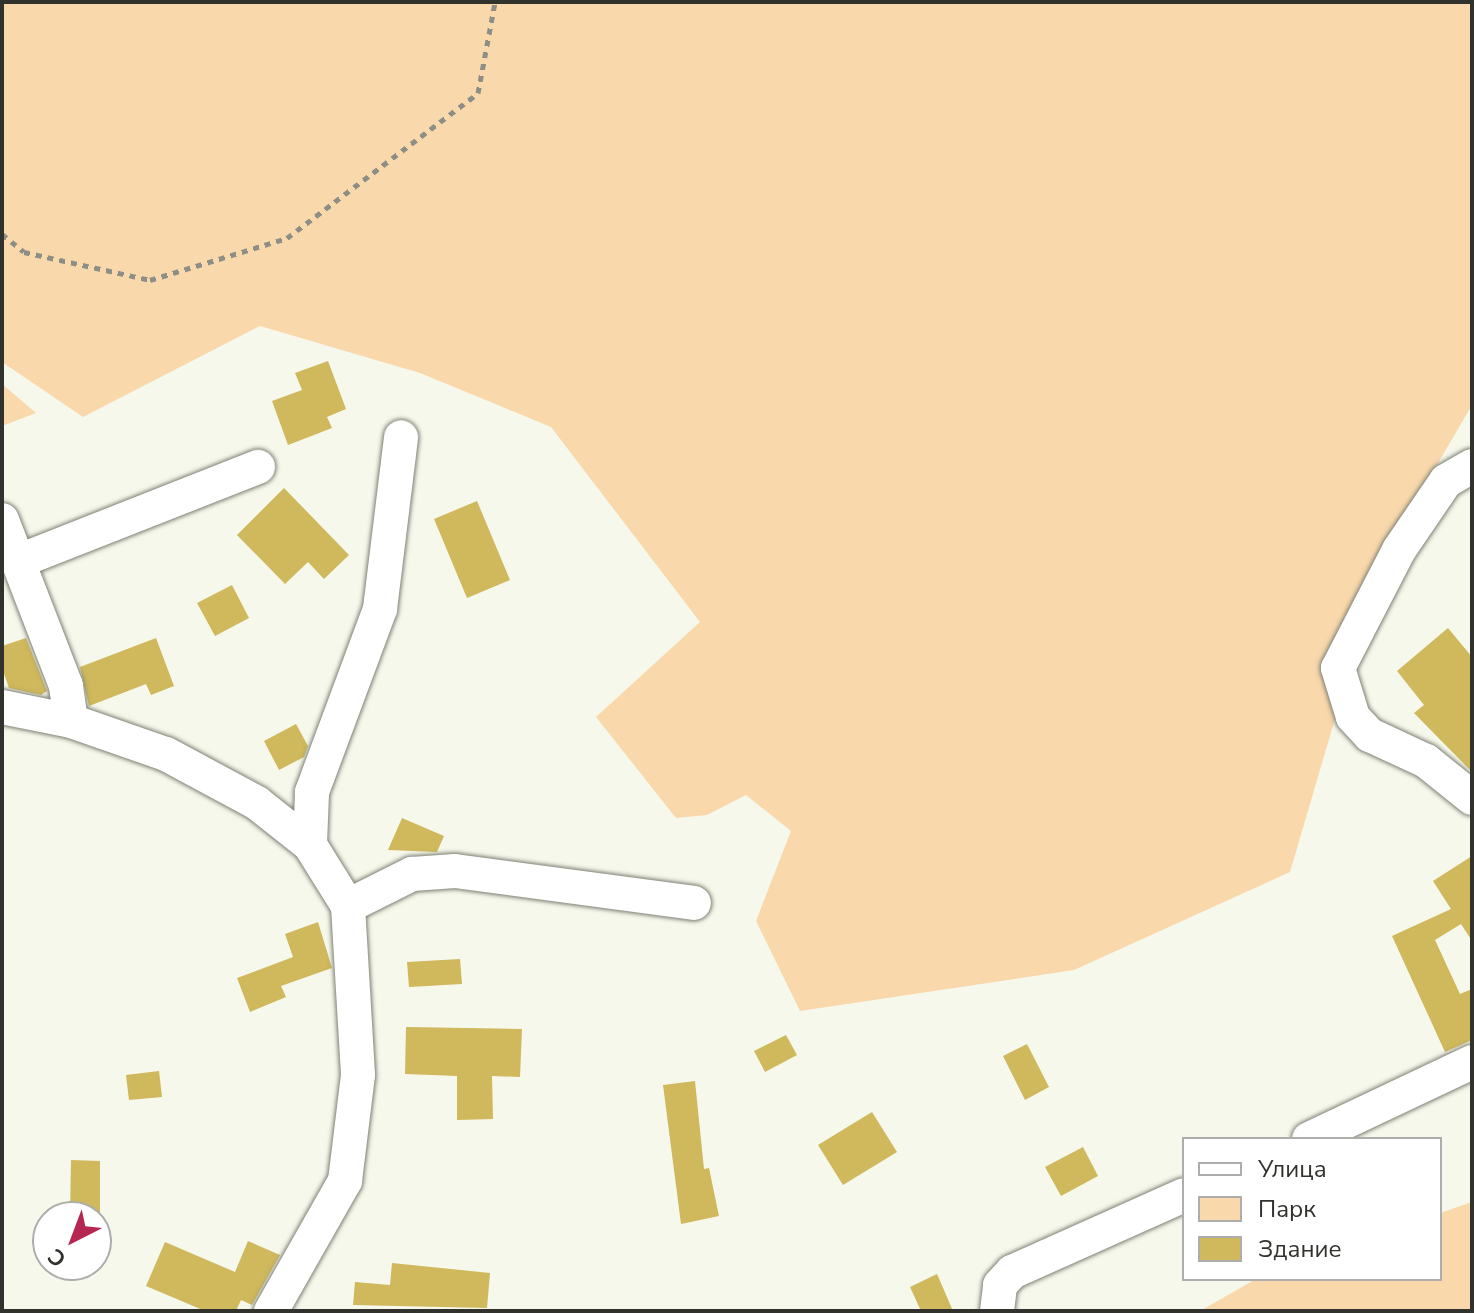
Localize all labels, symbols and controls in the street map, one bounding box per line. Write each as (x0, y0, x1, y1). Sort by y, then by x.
legend (1182, 1137, 1442, 1281)
text: Улица (1258, 1153, 1327, 1185)
text: Парк (1258, 1193, 1316, 1225)
north arrow (32, 1201, 112, 1281)
text: Здание (1258, 1233, 1342, 1265)
text: С (42, 1241, 73, 1274)

